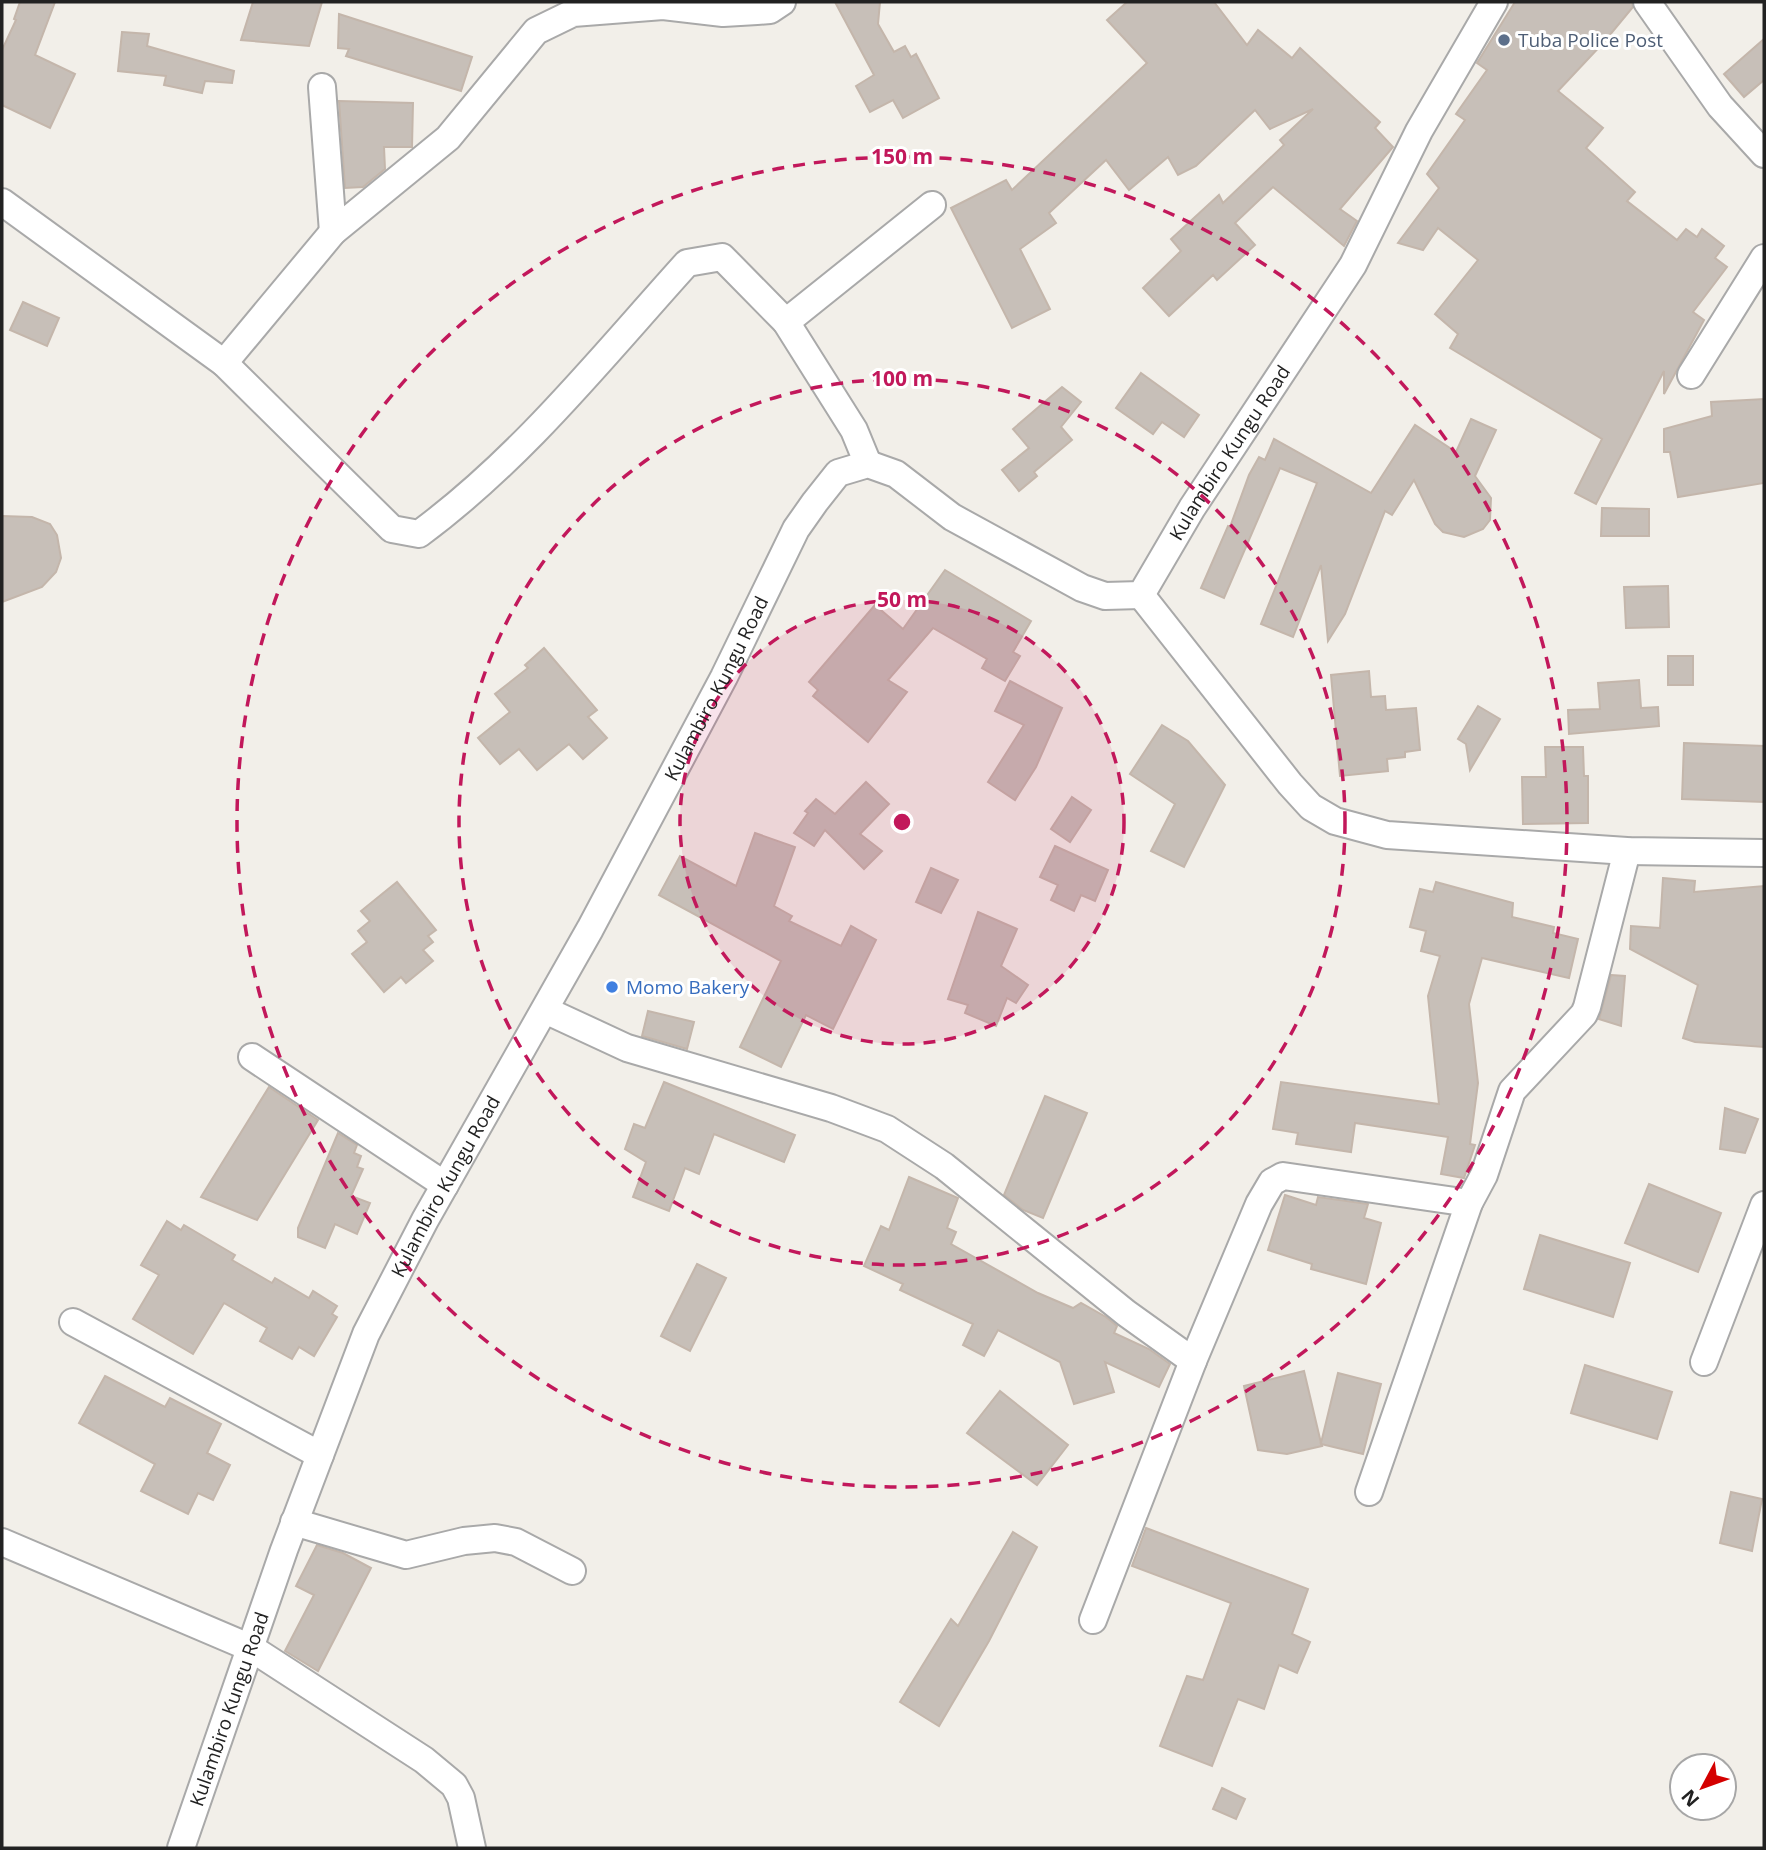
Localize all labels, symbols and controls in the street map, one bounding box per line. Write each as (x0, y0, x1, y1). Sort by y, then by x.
place label: Tuba Police Post (1518, 27, 1663, 53)
marker: Tuba Police Post (1496, 32, 1512, 48)
text: 150 m (871, 142, 933, 170)
street label: Kulambiro Kungu Road (1163, 360, 1296, 545)
text: 100 m (871, 364, 933, 392)
text: 50 m (877, 585, 927, 613)
street label: Kulambiro Kungu Road (658, 592, 774, 785)
centre of rings (890, 810, 914, 834)
place label: Momo Bakery (626, 974, 750, 1000)
marker: Momo Bakery (604, 979, 620, 995)
street label: Kulambiro Kungu Road (385, 1091, 506, 1282)
street label: Kulambiro Kungu Road (183, 1608, 275, 1810)
north arrow (1668, 1752, 1738, 1822)
text: N (1675, 1784, 1705, 1813)

